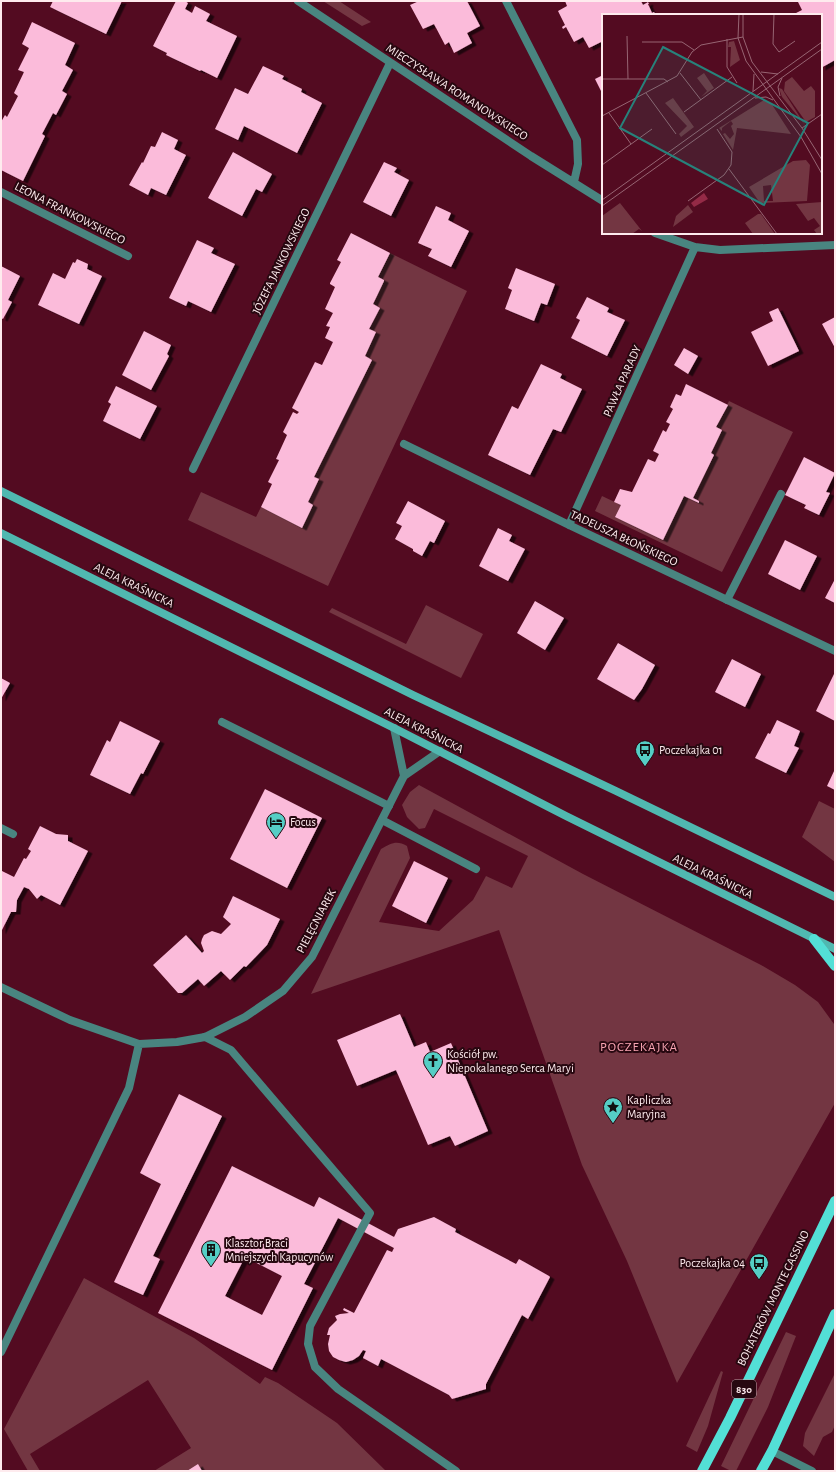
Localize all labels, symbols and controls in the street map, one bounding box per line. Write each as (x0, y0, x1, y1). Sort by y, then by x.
inset map (602, 14, 822, 234)
street label: MIECZYSŁAWA ROMANOWSKIEGO (384, 42, 530, 143)
street label: LEONA FRANKOWSKIEGO (13, 180, 128, 246)
street label: JÓZEFA JANKOWSKIEGO (249, 205, 312, 316)
street label: PAWŁA PARADY (601, 343, 643, 419)
street label: TADEUSZA BŁOŃSKIEGO (568, 507, 680, 568)
street label: ALEJA KRAŚNICKA (92, 559, 177, 610)
street label: ALEJA KRAŚNICKA (382, 703, 466, 755)
bus stop icon: Poczekajka 01 (634, 739, 656, 767)
place label: Poczekajka 01 (659, 744, 723, 757)
hotel icon: Focus (265, 811, 287, 839)
place label: Focus (290, 816, 316, 828)
street label: ALEJA KRAŚNICKA (671, 850, 756, 901)
street label: PIELĘGNIAREK (294, 887, 338, 955)
district label: POCZEKAJKA (600, 1041, 678, 1054)
place label: Kościół pw. Niepokalanego Serca Maryi (447, 1048, 574, 1075)
church icon: Kościół pw. Niepokalanego Serca Maryi (422, 1050, 444, 1078)
place label: Kapliczka Maryjna (627, 1094, 672, 1121)
place icon: Kapliczka Maryjna (602, 1096, 624, 1124)
street label: BOHATERÓW MONTE CASSINO (734, 1228, 811, 1368)
place label: Klasztor Braci Mniejszych Kapucynów (225, 1237, 333, 1264)
building icon: Klasztor Braci Mniejszych Kapucynów (200, 1239, 222, 1267)
bus stop icon: Poczekajka 04 (748, 1252, 770, 1280)
place label: Poczekajka 04 (680, 1257, 745, 1270)
road number: 830 (732, 1380, 756, 1398)

